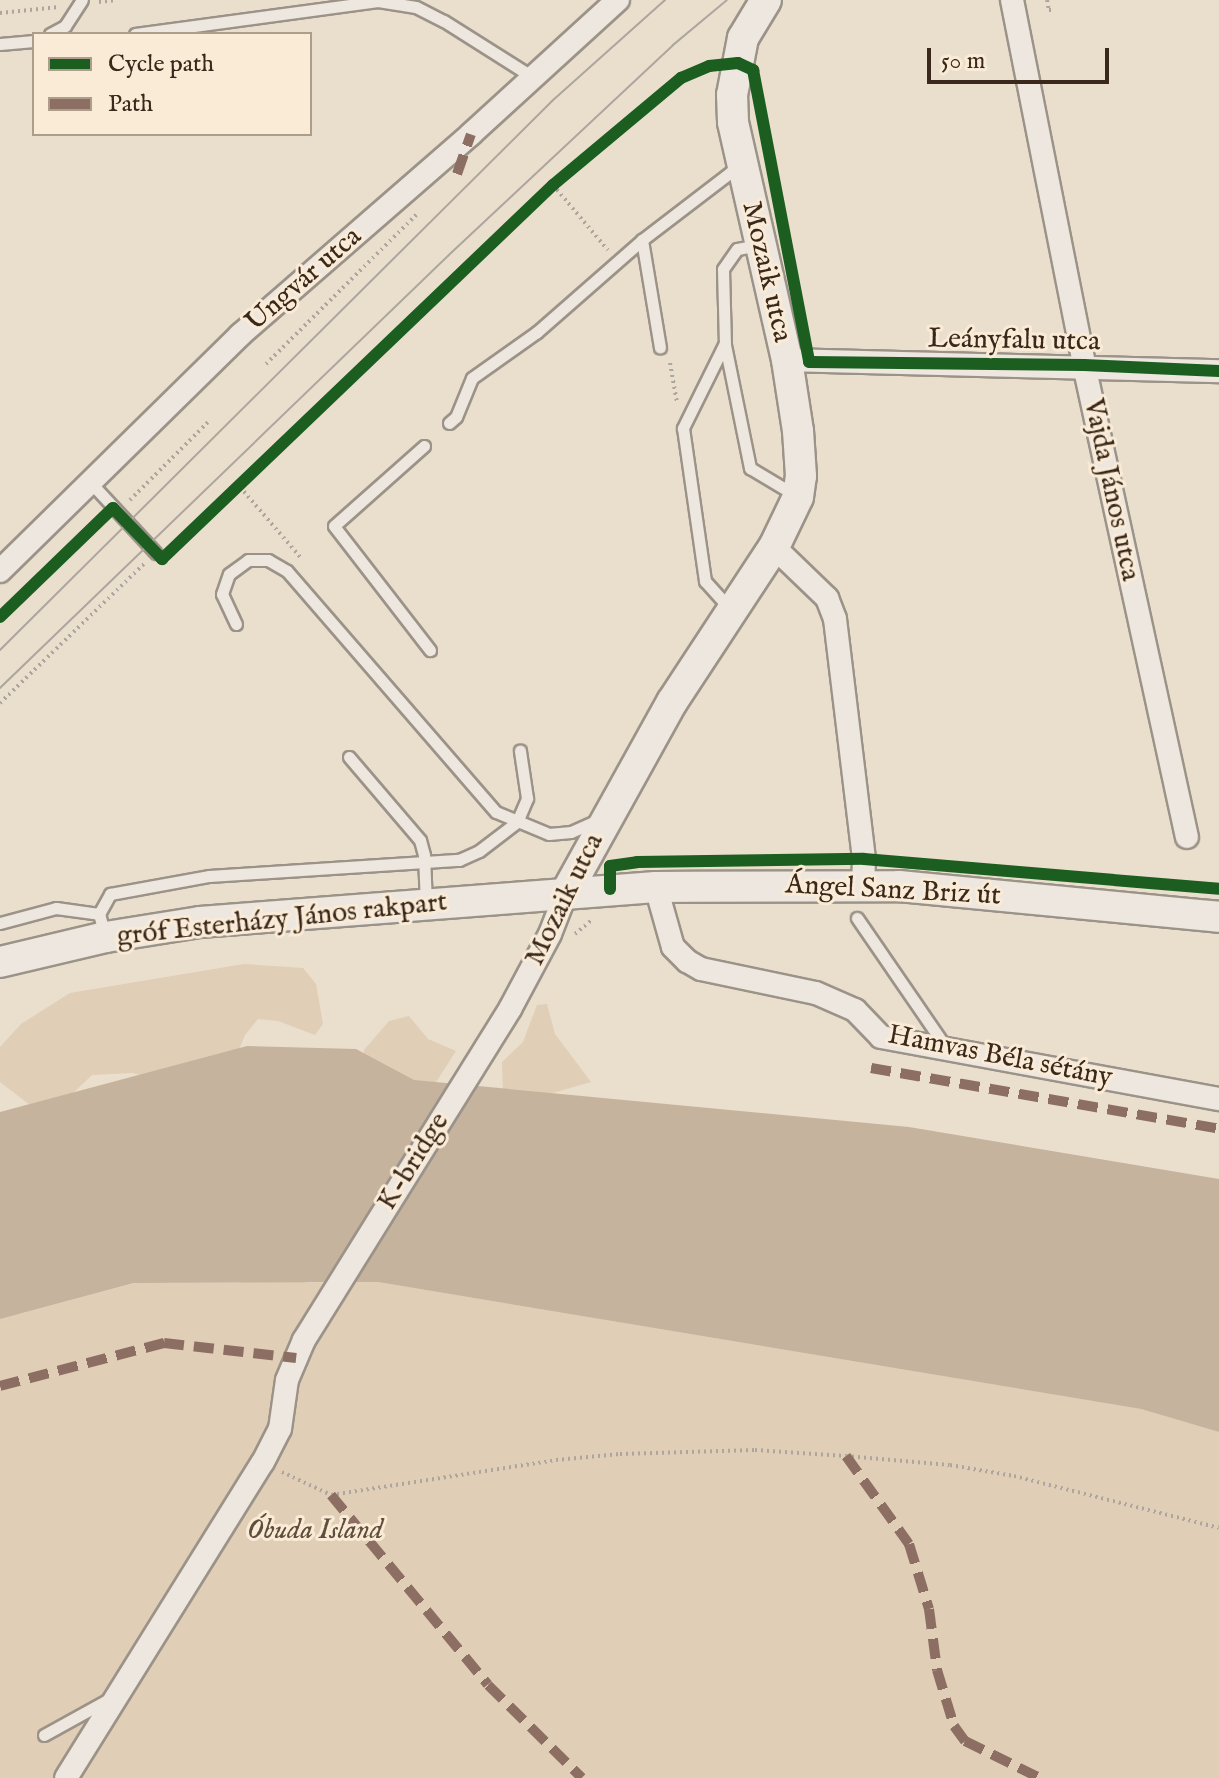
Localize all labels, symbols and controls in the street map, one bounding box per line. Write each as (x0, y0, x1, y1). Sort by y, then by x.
legend (32, 32, 312, 136)
scale bar (931, 32, 1113, 82)
text: 50 m (941, 46, 985, 77)
text: Cycle path (108, 49, 214, 80)
text: Path (108, 89, 153, 120)
street label: Mozaik utca (734, 199, 798, 345)
street label: Ungvár utca (239, 221, 369, 339)
street label: Leányfalu utca (928, 323, 1100, 359)
street label: Vajda János utca (1075, 396, 1147, 584)
street label: Mozaik utca (519, 828, 611, 972)
street label: Ángel Sanz Briz út (784, 869, 1002, 913)
street label: gróf Esterházy János rakpart (115, 886, 449, 954)
street label: Hamvas Béla sétány (885, 1019, 1115, 1095)
street label: K-bridge (371, 1107, 457, 1217)
park label: Óbuda Island (247, 1514, 383, 1548)

